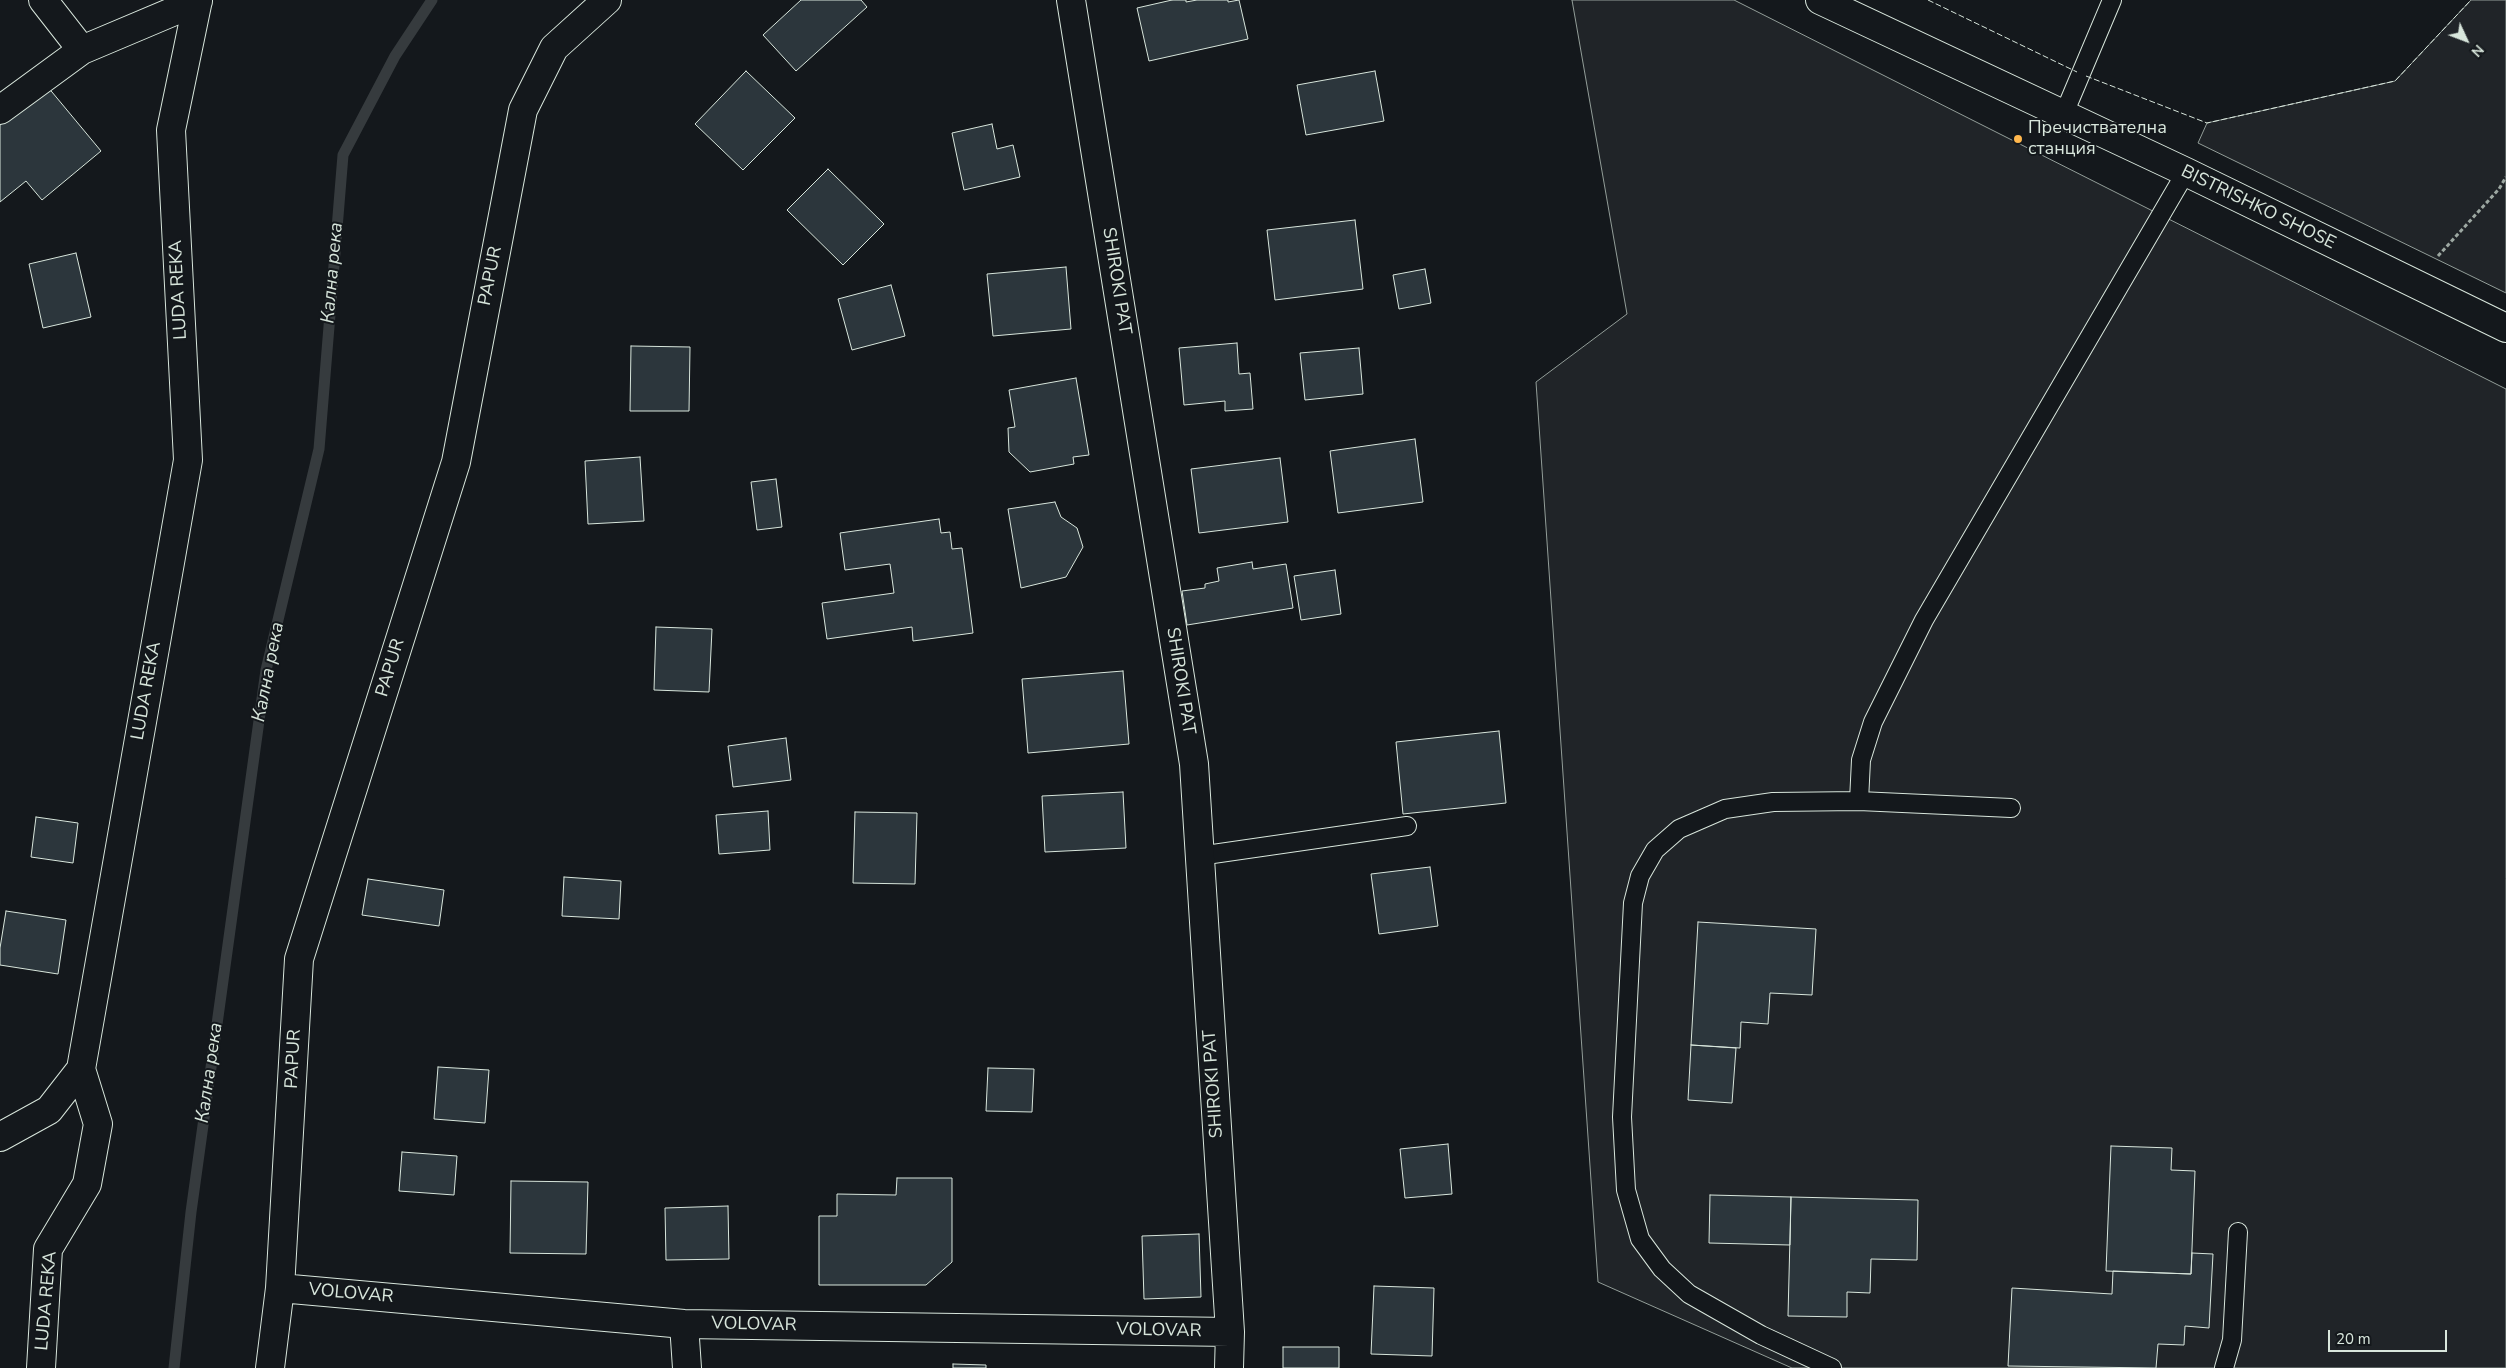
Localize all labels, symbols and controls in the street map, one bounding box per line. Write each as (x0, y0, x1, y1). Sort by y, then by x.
north arrow (2441, 15, 2491, 65)
text: N (2467, 40, 2488, 61)
place label: Пречиствателна станция (2028, 118, 2167, 160)
marker: Пречиствателна станция (2012, 133, 2024, 145)
street label: BISTRISHKO SHOSE (2177, 161, 2339, 255)
water label: Кална река (317, 221, 349, 325)
street label: SHIROKI PAT (1097, 226, 1135, 336)
street label: LUDA REKA (166, 240, 192, 340)
street label: PAPUR (475, 245, 507, 307)
water label: Кална река (248, 620, 290, 724)
street label: SHIROKI PAT (1161, 626, 1199, 736)
street label: PAPUR (372, 636, 410, 700)
street label: LUDA REKA (128, 640, 166, 742)
water label: Кална река (192, 1021, 228, 1125)
street label: PAPUR (282, 1029, 306, 1089)
street label: SHIROKI PAT (1199, 1029, 1229, 1139)
street label: LUDA REKA (32, 1250, 62, 1352)
street label: VOLOVAR (308, 1280, 394, 1308)
street label: VOLOVAR (711, 1313, 797, 1337)
street label: VOLOVAR (1116, 1319, 1202, 1343)
scale bar (2331, 1320, 2450, 1352)
text: 20 m (2336, 1329, 2371, 1349)

